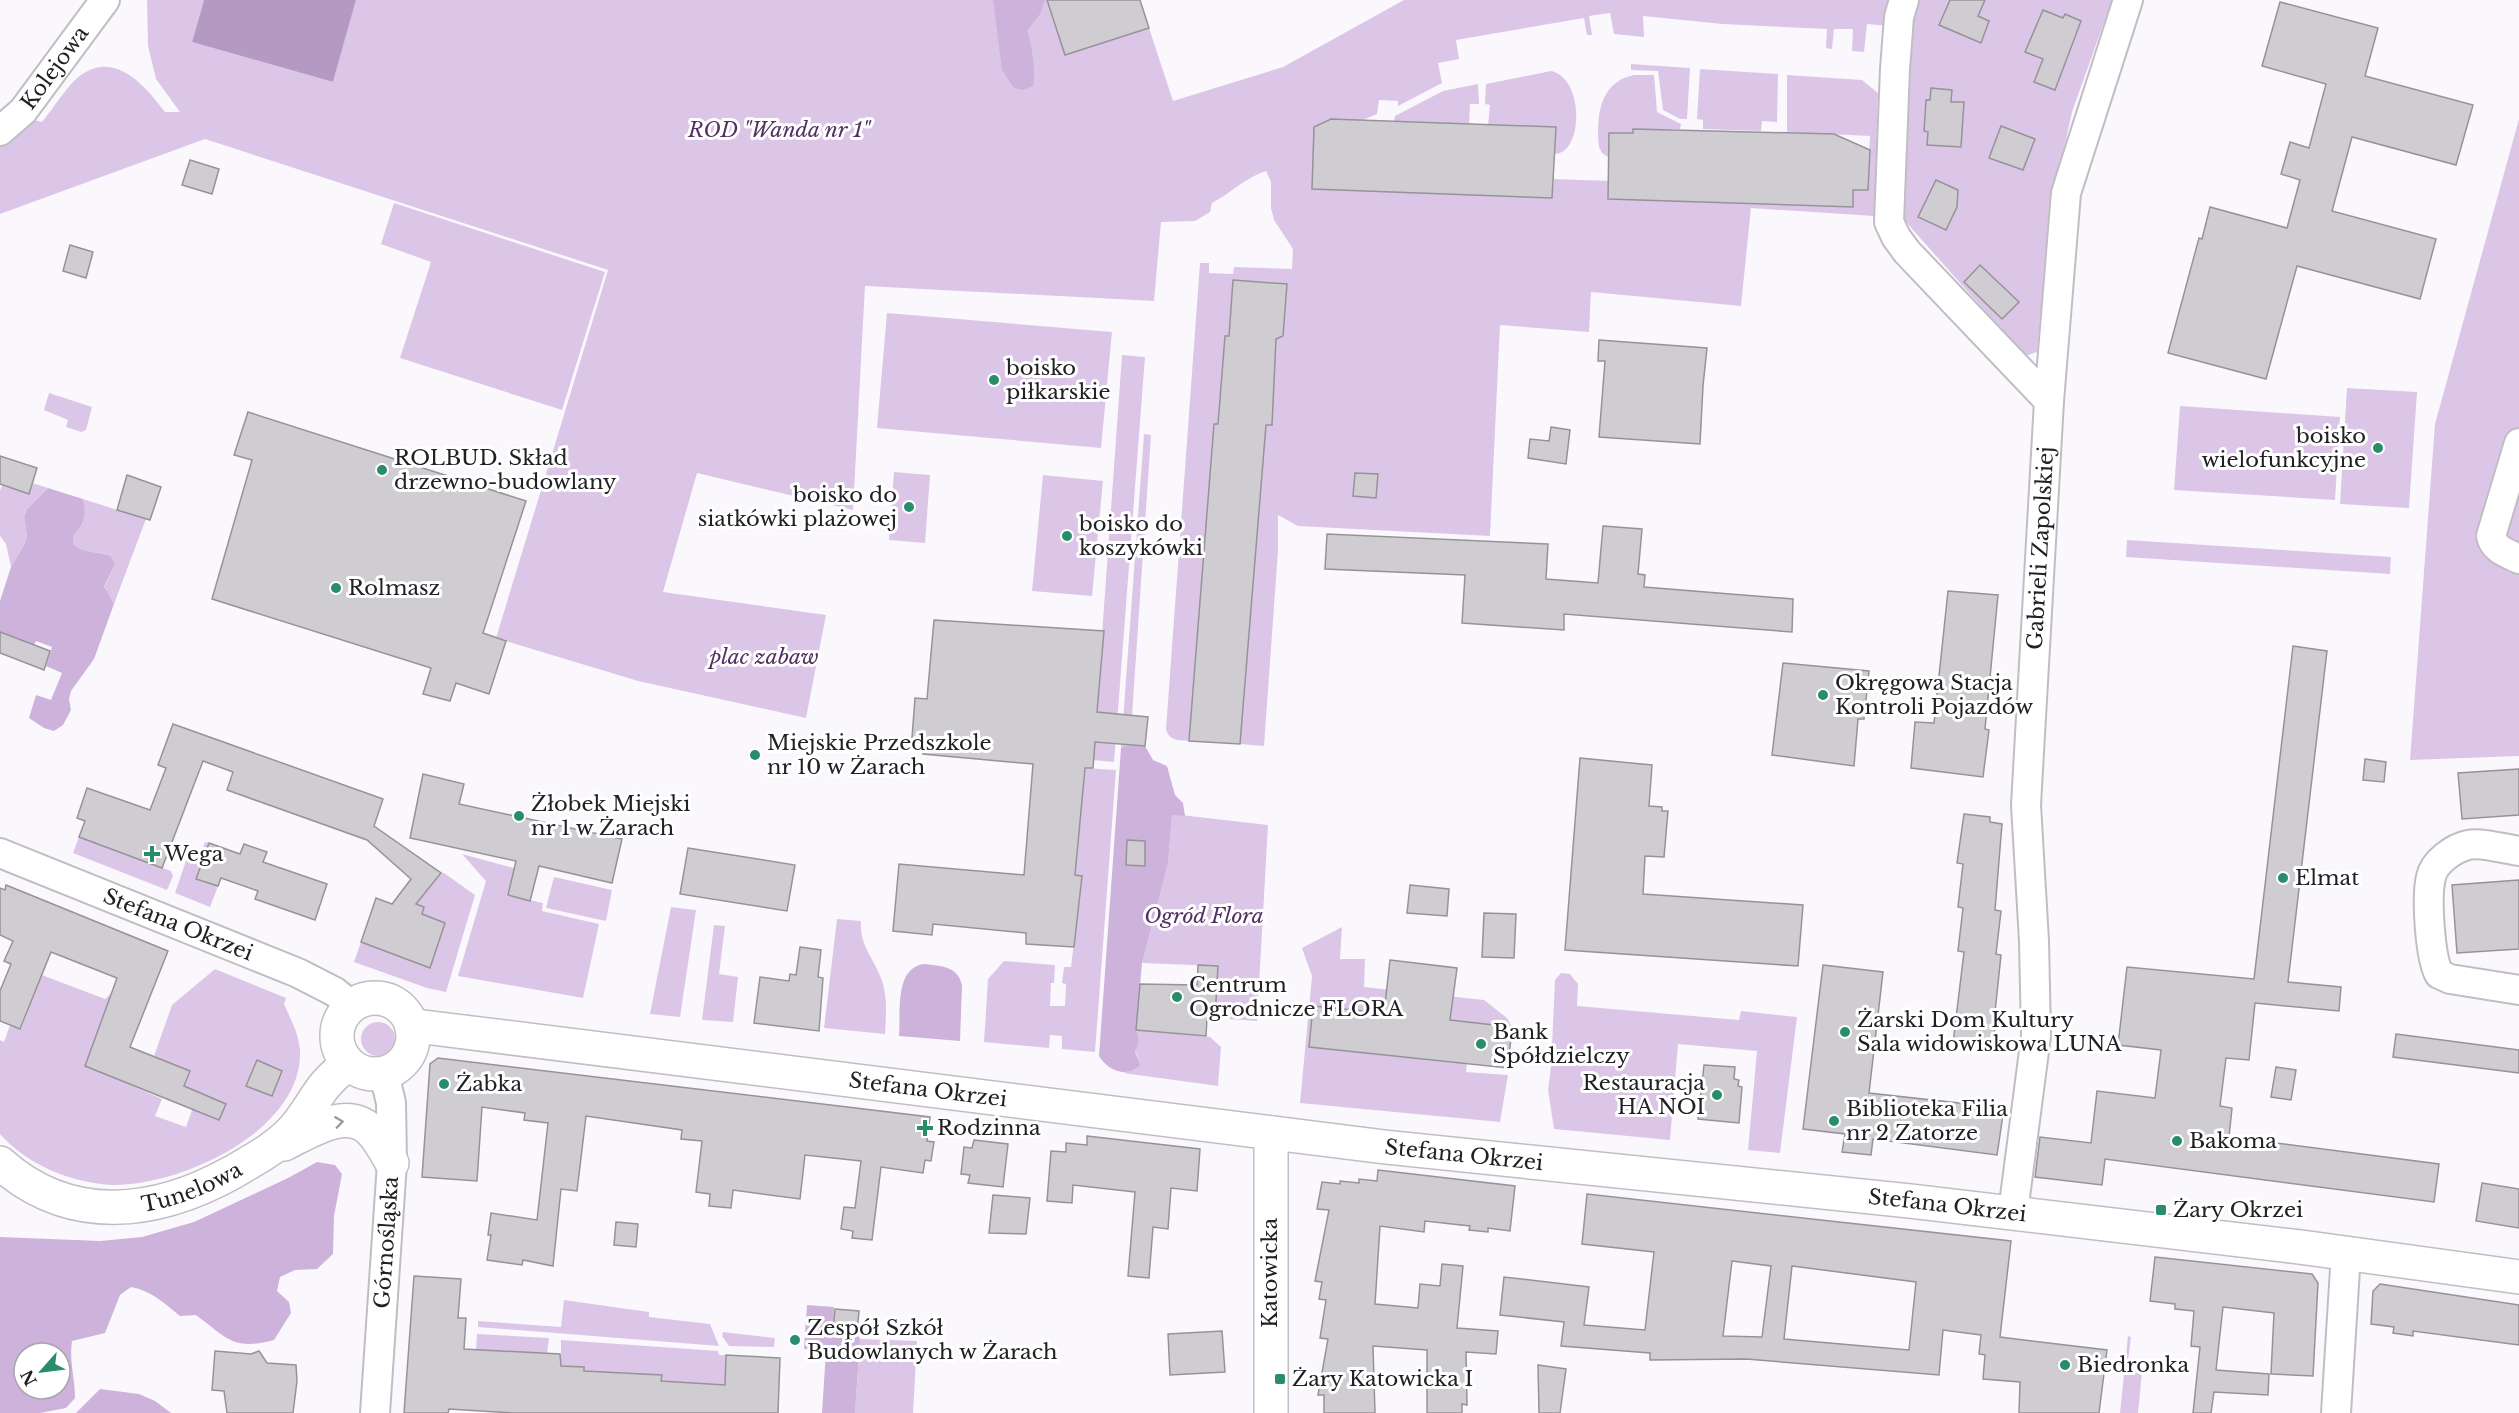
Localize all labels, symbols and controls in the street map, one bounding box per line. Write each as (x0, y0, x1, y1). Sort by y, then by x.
street label: Kolejowa (15, 21, 94, 115)
park label: ROD "Wanda nr 1" (687, 117, 871, 143)
place label: boisko piłkarskie (1005, 355, 1111, 405)
marker: boisko piłkarskie (987, 373, 1001, 387)
place label: boisko wielofunkcyjne (2201, 423, 2366, 473)
marker: boisko wielofunkcyjne (2371, 441, 2385, 455)
place label: ROLBUD. Skład drzewno-budowlany (394, 445, 617, 495)
street label: Gabrieli Zapolskiej (2022, 446, 2059, 651)
marker: ROLBUD. Skład drzewno-budowlany (375, 463, 389, 477)
place label: boisko do siatkówki plażowej (698, 482, 897, 532)
marker: boisko do siatkówki plażowej (902, 500, 916, 514)
place label: boisko do koszykówki (1078, 511, 1203, 561)
marker: boisko do koszykówki (1060, 529, 1074, 543)
place label: Rolmasz (348, 575, 440, 601)
marker: Rolmasz (329, 581, 343, 595)
park label: plac zabaw (707, 644, 819, 670)
place label: Okręgowa Stacja Kontroli Pojazdów (1835, 670, 2033, 720)
marker: Okręgowa Stacja Kontroli Pojazdów (1816, 688, 1830, 702)
place label: Miejskie Przedszkole nr 10 w Żarach (767, 730, 992, 780)
marker: Miejskie Przedszkole nr 10 w Żarach (748, 748, 762, 762)
place label: Żłobek Miejski nr 1 w Żarach (531, 791, 690, 841)
marker: Żłobek Miejski nr 1 w Żarach (512, 809, 526, 823)
place label: Wega (163, 841, 224, 867)
marker: Wega (145, 847, 159, 861)
place label: Elmat (2295, 865, 2359, 891)
marker: Elmat (2276, 871, 2290, 885)
street label: Stefana Okrzei (99, 883, 257, 967)
park label: Ogród Flora (1144, 903, 1264, 929)
place label: Centrum Ogrodnicze FLORA (1189, 972, 1404, 1022)
marker: Centrum Ogrodnicze FLORA (1170, 990, 1184, 1004)
place label: Żarski Dom Kultury Sala widowiskowa LUNA (1857, 1007, 2122, 1057)
place label: Bank Spółdzielczy (1493, 1019, 1630, 1069)
marker: Żarski Dom Kultury Sala widowiskowa LUNA (1838, 1025, 1852, 1039)
marker: Bank Spółdzielczy (1474, 1037, 1488, 1051)
street label: Stefana Okrzei (847, 1067, 1009, 1113)
place label: Restauracja HA NOI (1582, 1070, 1705, 1120)
place label: Żabka (456, 1071, 522, 1097)
marker: Żabka (437, 1077, 451, 1091)
marker: Restauracja HA NOI (1710, 1088, 1724, 1102)
place label: Biblioteka Filia nr 2 Zatorze (1846, 1096, 2008, 1146)
marker: Biblioteka Filia nr 2 Zatorze (1827, 1114, 1841, 1128)
place label: Rodzinna (937, 1115, 1041, 1141)
one-way arrow (334, 1116, 344, 1129)
marker: Rodzinna (918, 1121, 932, 1135)
place label: Bakoma (2189, 1128, 2277, 1154)
street label: Stefana Okrzei (1383, 1134, 1544, 1176)
marker: Bakoma (2170, 1134, 2184, 1148)
street label: Tunelowa (139, 1156, 247, 1218)
street label: Górnośląska (369, 1175, 404, 1309)
street label: Stefana Okrzei (1867, 1184, 2028, 1228)
place label: Żary Okrzei (2173, 1197, 2303, 1223)
marker: Żary Okrzei (2154, 1203, 2168, 1217)
street label: Katowicka (1257, 1218, 1283, 1328)
place label: Zespół Szkół Budowlanych w Żarach (807, 1315, 1057, 1365)
marker: Zespół Szkół Budowlanych w Żarach (788, 1333, 802, 1347)
north arrow (12, 1341, 72, 1401)
place label: Biedronka (2077, 1352, 2189, 1378)
marker: Biedronka (2058, 1358, 2072, 1372)
place label: Żary Katowicka I (1292, 1366, 1473, 1392)
text: N (16, 1367, 41, 1389)
marker: Żary Katowicka I (1273, 1372, 1287, 1386)

